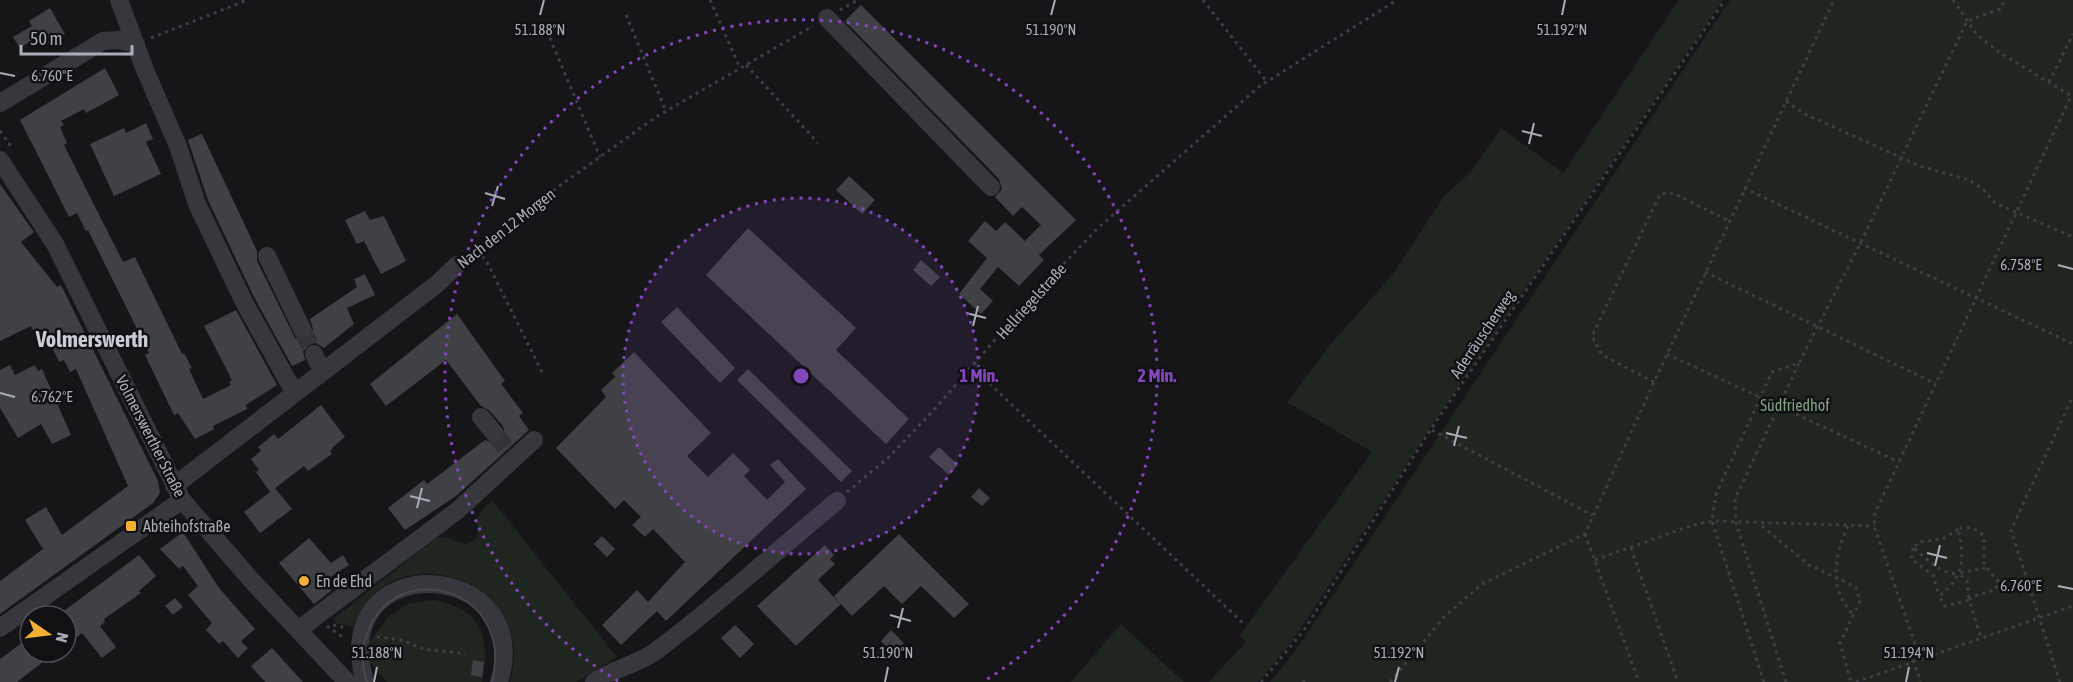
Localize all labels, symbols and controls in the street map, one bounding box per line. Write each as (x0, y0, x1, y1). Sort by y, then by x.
scale bar (21, 18, 132, 56)
text: 51.188°N (515, 21, 565, 38)
text: 51.190°N (1026, 21, 1076, 38)
text: 51.192°N (1537, 21, 1587, 38)
text: 50 m (30, 28, 62, 49)
text: 6.760°E (31, 67, 73, 84)
street label: Nach den 12 Morgen (454, 184, 559, 272)
text: 6.758°E (2000, 256, 2042, 273)
street label: Hellriegelstraße (992, 259, 1070, 343)
street label: Aderräuscherweg (1446, 287, 1519, 382)
district label: Volmerswerth (35, 326, 148, 352)
text: 1 Min. (959, 365, 999, 386)
text: 2 Min. (1137, 365, 1177, 386)
centre of rings (791, 366, 811, 386)
street label: Volmerswerther Straße (113, 372, 189, 500)
text: 6.762°E (31, 388, 73, 405)
park label: Südfriedhof (1760, 396, 1830, 414)
place label: Abteihofstraße (143, 517, 230, 535)
marker: Abteihofstraße (124, 519, 138, 533)
place label: En de Ehd (316, 572, 372, 590)
marker: En de Ehd (297, 574, 311, 588)
text: 6.760°E (2000, 577, 2042, 594)
north arrow (18, 604, 78, 664)
text: N (53, 631, 72, 644)
text: 51.188°N (352, 644, 402, 661)
text: 51.190°N (863, 644, 913, 661)
text: 51.192°N (1374, 644, 1424, 661)
text: 51.194°N (1884, 644, 1934, 661)

